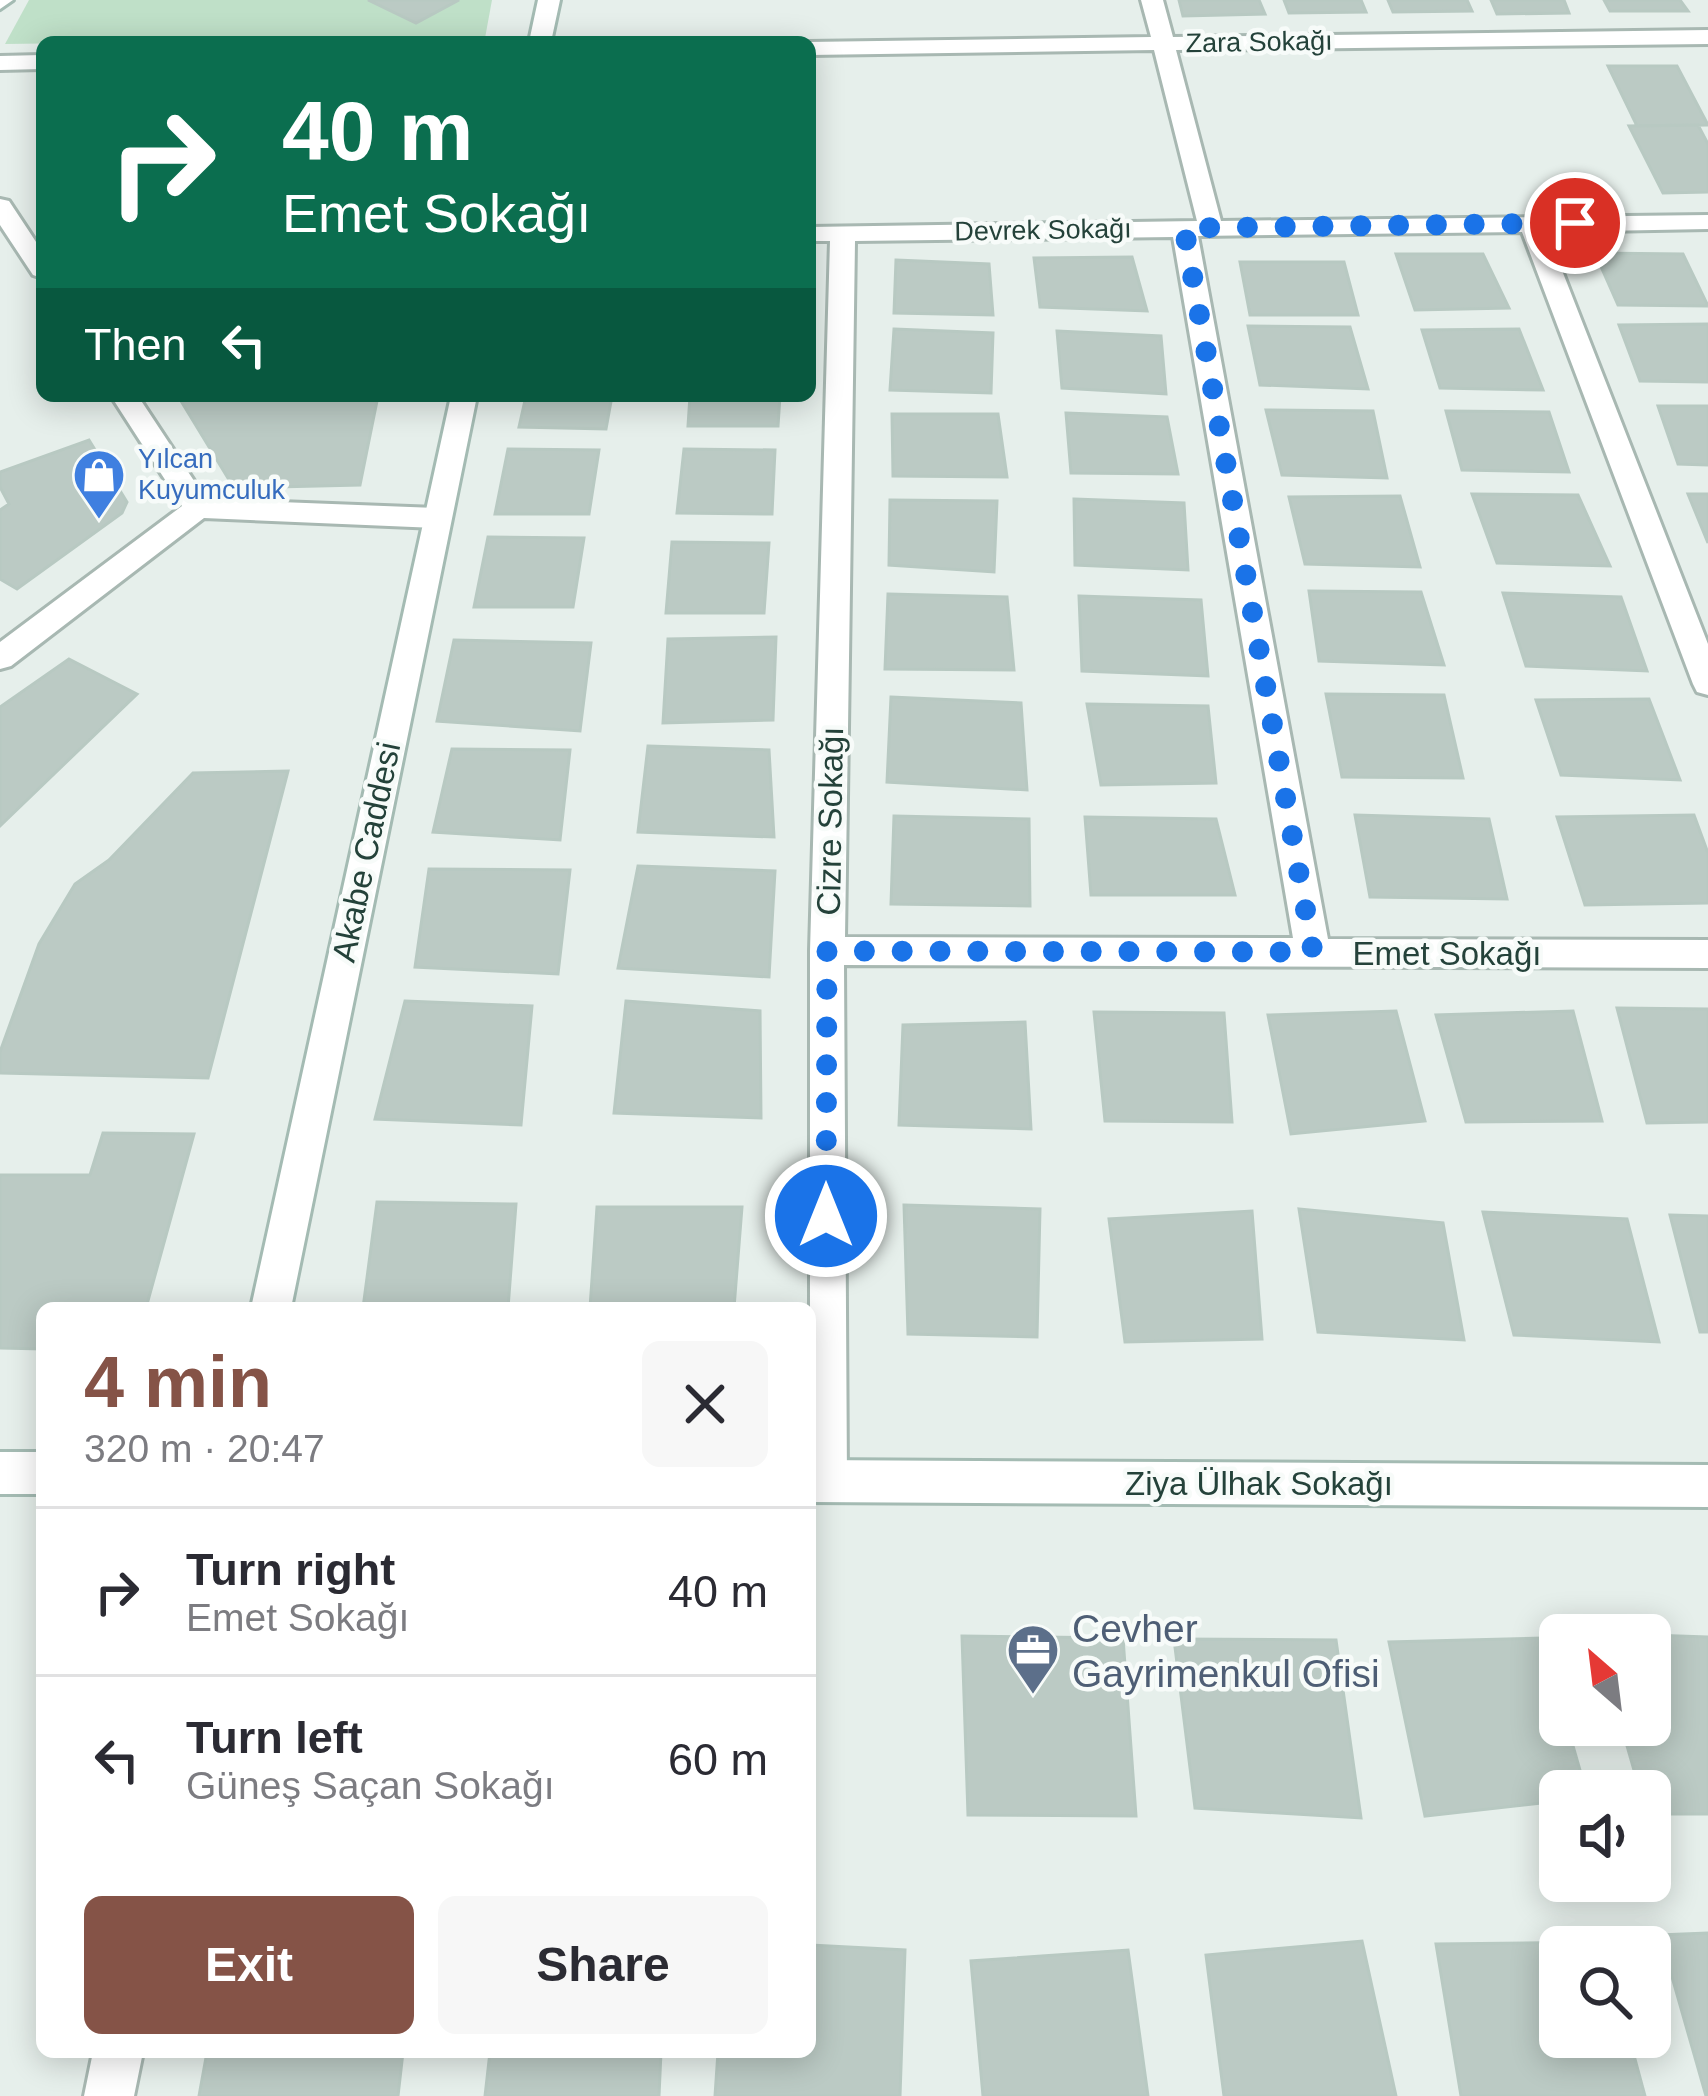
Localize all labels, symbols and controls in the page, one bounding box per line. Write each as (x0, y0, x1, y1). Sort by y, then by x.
street label: Zara Sokağı (1185, 26, 1333, 58)
icon: right (84, 84, 240, 240)
text: 40 m (282, 84, 473, 178)
pin (1524, 172, 1626, 274)
text: Emet Sokağı (282, 183, 591, 243)
icon: arrive (1542, 190, 1608, 256)
street label: Devrek Sokağı (954, 213, 1132, 247)
icon: left (211, 312, 277, 378)
text: Then (84, 319, 187, 370)
place label: Yılcan Kuyumculuk (138, 444, 286, 505)
shop icon: Yılcan Kuyumculuk (71, 447, 127, 521)
street label: Cizre Sokağı (810, 726, 850, 916)
street label: Akabe Caddesi (325, 739, 407, 965)
street label: Emet Sokağı (1353, 935, 1541, 972)
position arrow (763, 1153, 889, 1279)
button: close (642, 1341, 768, 1467)
text: 4 min (84, 1342, 272, 1422)
text: 320 m · 20:47 (84, 1427, 325, 1470)
street label: Ziya Ülhak Sokağı (1125, 1465, 1393, 1502)
text: Turn right (186, 1544, 395, 1595)
icon: right (84, 1559, 150, 1625)
text: 40 m (668, 1566, 768, 1617)
text: Emet Sokağı (186, 1596, 409, 1639)
place label: Cevher Gayrimenkul Ofisi (1072, 1607, 1380, 1695)
north arrow (1539, 1614, 1671, 1746)
map controls (1539, 1614, 1671, 2058)
office icon: Cevher Gayrimenkul Ofisi (1005, 1622, 1061, 1696)
text: Turn left (186, 1712, 363, 1763)
icon: left (84, 1727, 150, 1793)
text: 60 m (668, 1734, 768, 1785)
text: Güneş Saçan Sokağı (186, 1764, 555, 1807)
button: sound (1539, 1770, 1671, 1902)
button: Exit (84, 1896, 414, 2034)
button: Share (438, 1896, 768, 2034)
button: search (1539, 1926, 1671, 2058)

